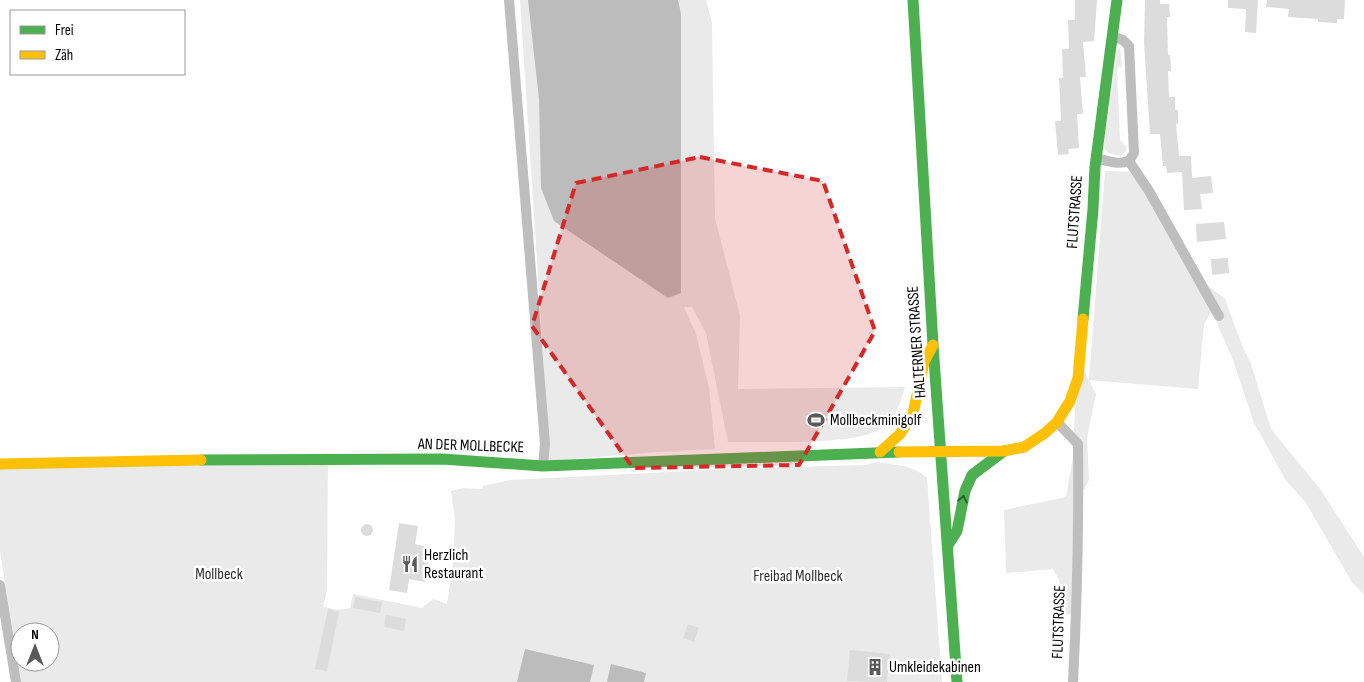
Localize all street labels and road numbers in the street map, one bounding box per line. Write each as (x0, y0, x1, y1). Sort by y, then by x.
street label: FLUTSTRASSE (1063, 175, 1087, 249)
street label: HALTERNER STRASSE (904, 285, 930, 399)
street label: AN DER MOLLBECKE (417, 435, 524, 457)
street label: FLUTSTRASSE (1048, 585, 1070, 659)

